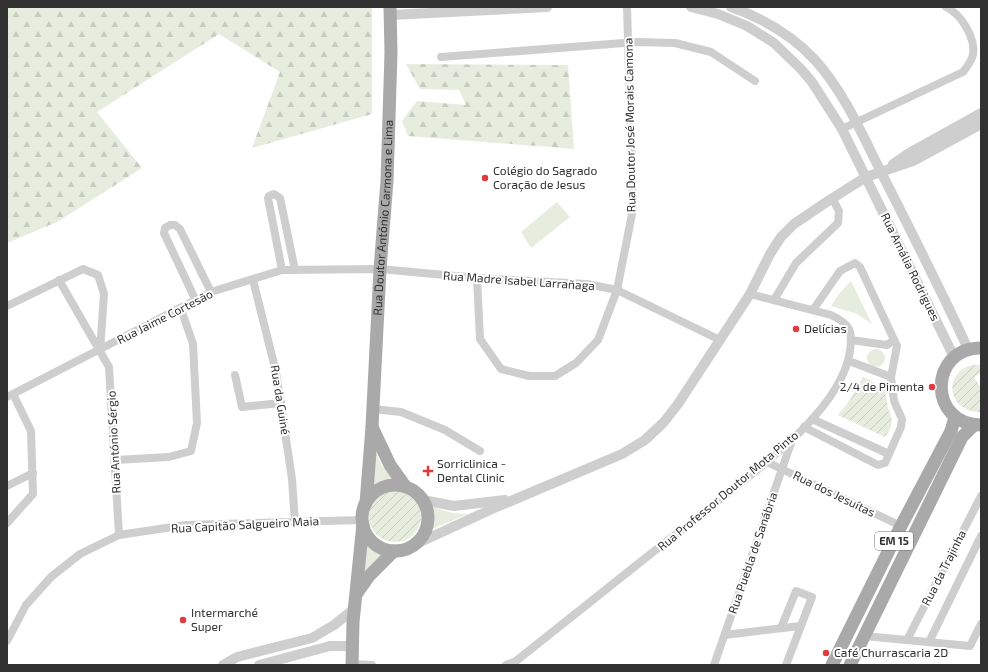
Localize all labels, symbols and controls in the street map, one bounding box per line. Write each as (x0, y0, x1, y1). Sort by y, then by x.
street label: Rua Doutor José Morais Camona (620, 38, 638, 212)
street label: Rua Doutor António Carmona e Lima (370, 119, 395, 316)
place label: Colégio do Sagrado Coração de Jesus (493, 163, 597, 192)
marker: Colégio do Sagrado Coração de Jesus (480, 173, 490, 183)
street label: Rua Amália Rodrigues (879, 210, 943, 323)
street label: Rua Madre Isabel Larrañaga (443, 268, 595, 292)
street label: Rua Jaime Cortesão (114, 286, 215, 346)
place label: Delícias (804, 321, 847, 335)
marker: Delícias (791, 324, 801, 334)
street label: Rua da Guiné (269, 364, 293, 436)
place label: 2/4 de Pimenta (840, 379, 924, 393)
marker: 2/4 de Pimenta (927, 382, 937, 392)
street label: Rua António Sérgio (103, 390, 123, 494)
street label: Rua Professor Doutor Mota Pinto (654, 427, 801, 553)
place label: Sorriclinica - Dental Clinic (437, 456, 506, 484)
marker: Sorriclinica - Dental Clinic (422, 465, 434, 477)
street label: Rua dos Jesuítas (791, 467, 878, 519)
street label: Rua Puebla de Sanábria (725, 490, 779, 615)
street label: Rua Capitão Salgueiro Maia (171, 513, 319, 535)
street label: Rua da Trajinha (918, 527, 969, 608)
road number: EM 15 (875, 532, 913, 550)
place label: Intermarché Super (191, 605, 258, 633)
marker: Intermarché Super (178, 615, 188, 625)
place label: Café Churrascaria 2D (834, 645, 948, 659)
marker: Café Churrascaria 2D (821, 648, 831, 658)

